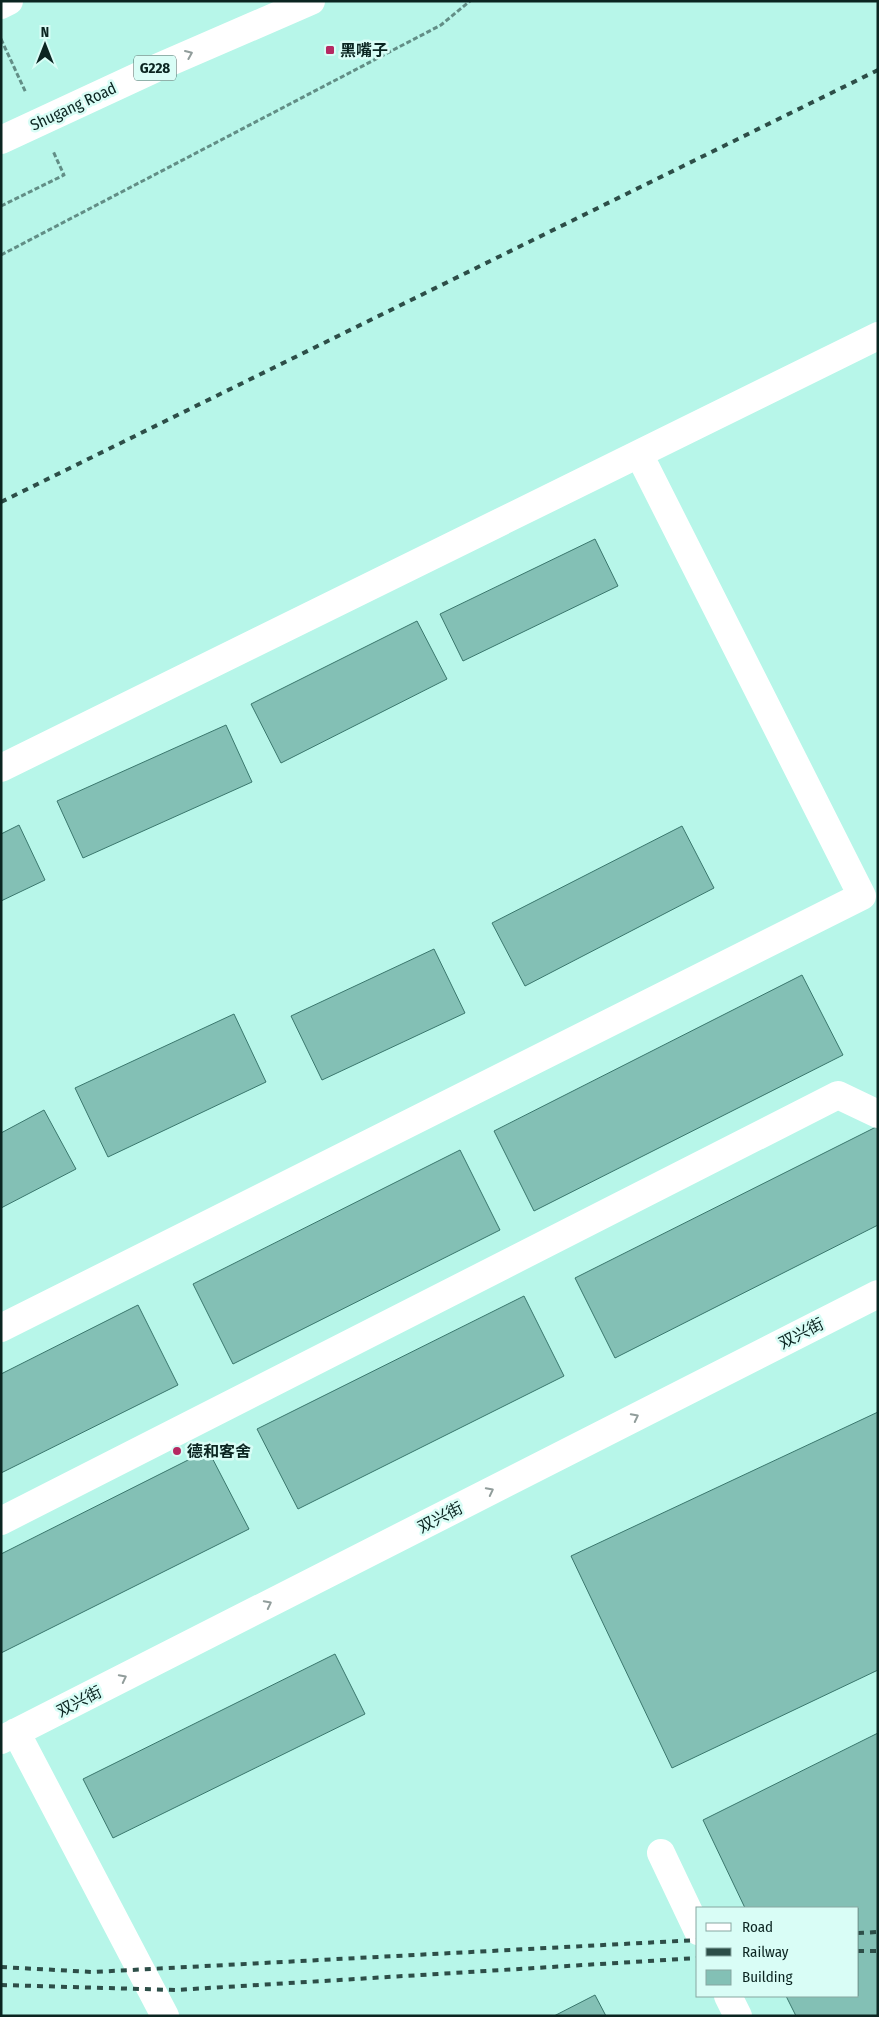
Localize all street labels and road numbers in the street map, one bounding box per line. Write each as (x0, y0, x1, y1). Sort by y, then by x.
road number: G228 (134, 56, 176, 80)
street label: Shugang Road (27, 78, 119, 135)
street label: 双兴街 (776, 1314, 827, 1353)
street label: 双兴街 (415, 1498, 466, 1537)
street label: 双兴街 (54, 1682, 105, 1721)

